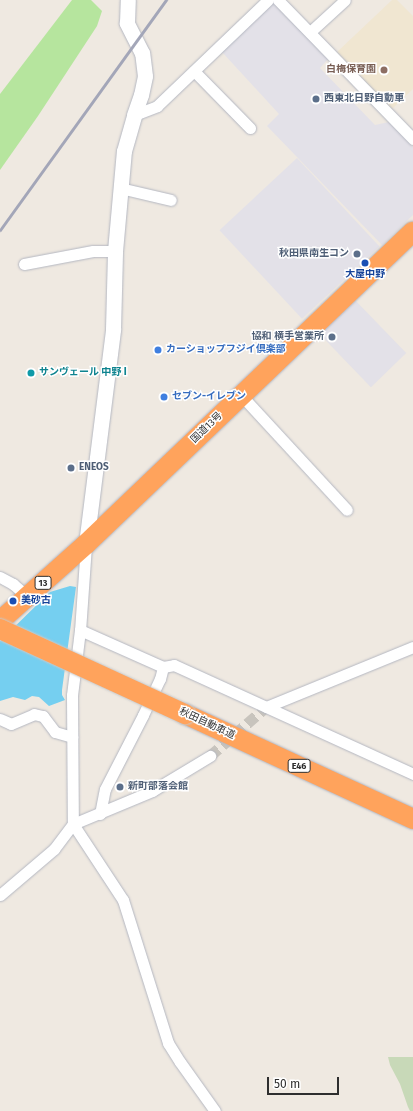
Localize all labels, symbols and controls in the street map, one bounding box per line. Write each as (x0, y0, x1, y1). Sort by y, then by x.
place label: 白梅保育園 (326, 64, 376, 76)
marker: 白梅保育園 (379, 65, 389, 75)
place label: 西東北日野自動車 (324, 93, 404, 105)
marker: 西東北日野自動車 (311, 94, 321, 104)
place label: 秋田県南生コン (279, 248, 349, 260)
marker: 秋田県南生コン (352, 249, 362, 259)
marker: 大屋中野 (360, 258, 370, 268)
place label: 大屋中野 (345, 269, 385, 281)
place label: 協和 横手営業所 (252, 331, 324, 343)
marker: 協和 横手営業所 (327, 332, 337, 342)
place label: カーショップフジイ倶楽部 (166, 344, 286, 356)
marker: カーショップフジイ倶楽部 (153, 345, 163, 355)
place label: サンヴェール 中野 I (39, 367, 127, 379)
marker: サンヴェール 中野 I (26, 368, 36, 378)
place label: セブン-イレブン (172, 391, 246, 403)
marker: セブン-イレブン (159, 392, 169, 402)
street label: 国道13号 (189, 410, 225, 446)
place label: ENEOS (79, 462, 109, 474)
marker: ENEOS (66, 463, 76, 473)
road number: 13 (34, 576, 52, 590)
place label: 美砂古 (21, 595, 51, 607)
marker: 美砂古 (8, 596, 18, 606)
street label: 秋田自動車道 (177, 706, 237, 742)
road number: E46 (287, 759, 311, 773)
place label: 新町部落会館 (128, 781, 188, 793)
marker: 新町部落会館 (115, 782, 125, 792)
scale bar (269, 1069, 341, 1095)
text: 50 m (274, 1077, 300, 1091)

